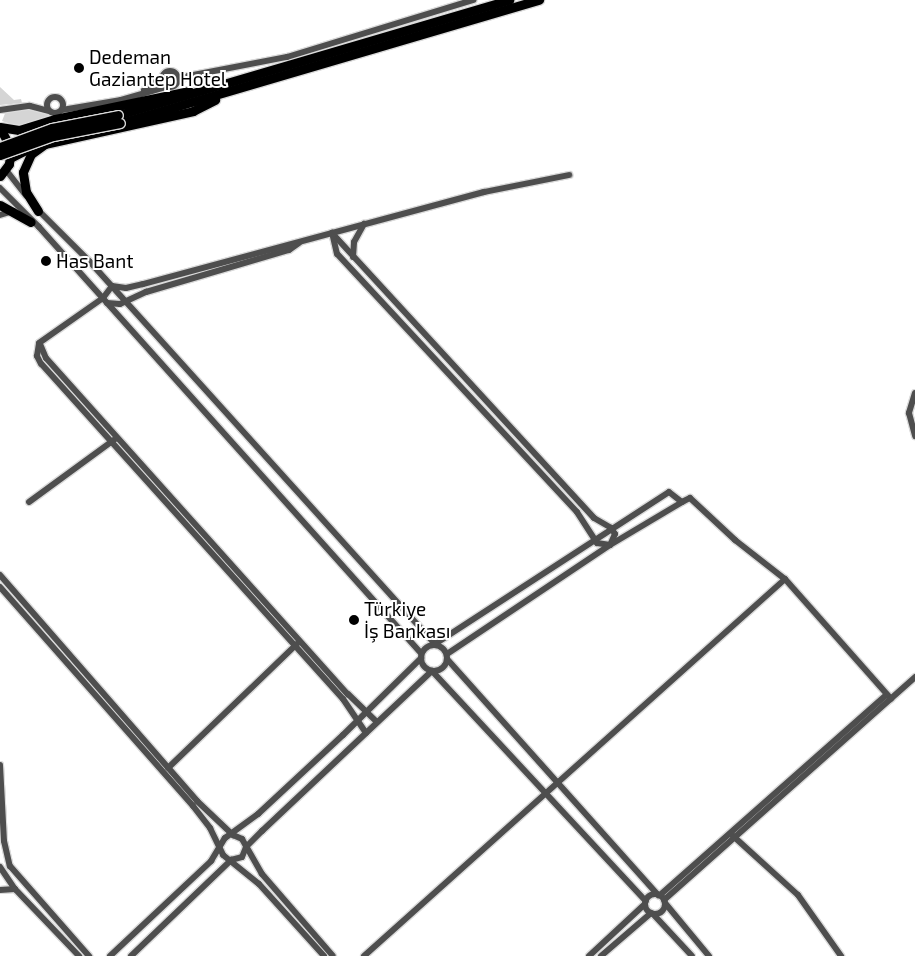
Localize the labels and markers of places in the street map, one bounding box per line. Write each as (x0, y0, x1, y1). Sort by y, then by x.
place label: Dedeman Gaziantep Hotel (89, 46, 226, 90)
marker: Dedeman Gaziantep Hotel (73, 62, 85, 74)
place label: Has Bant (56, 250, 134, 272)
marker: Has Bant (40, 255, 52, 267)
place label: Türkiye İş Bankası (364, 598, 451, 642)
marker: Türkiye İş Bankası (348, 614, 360, 626)

